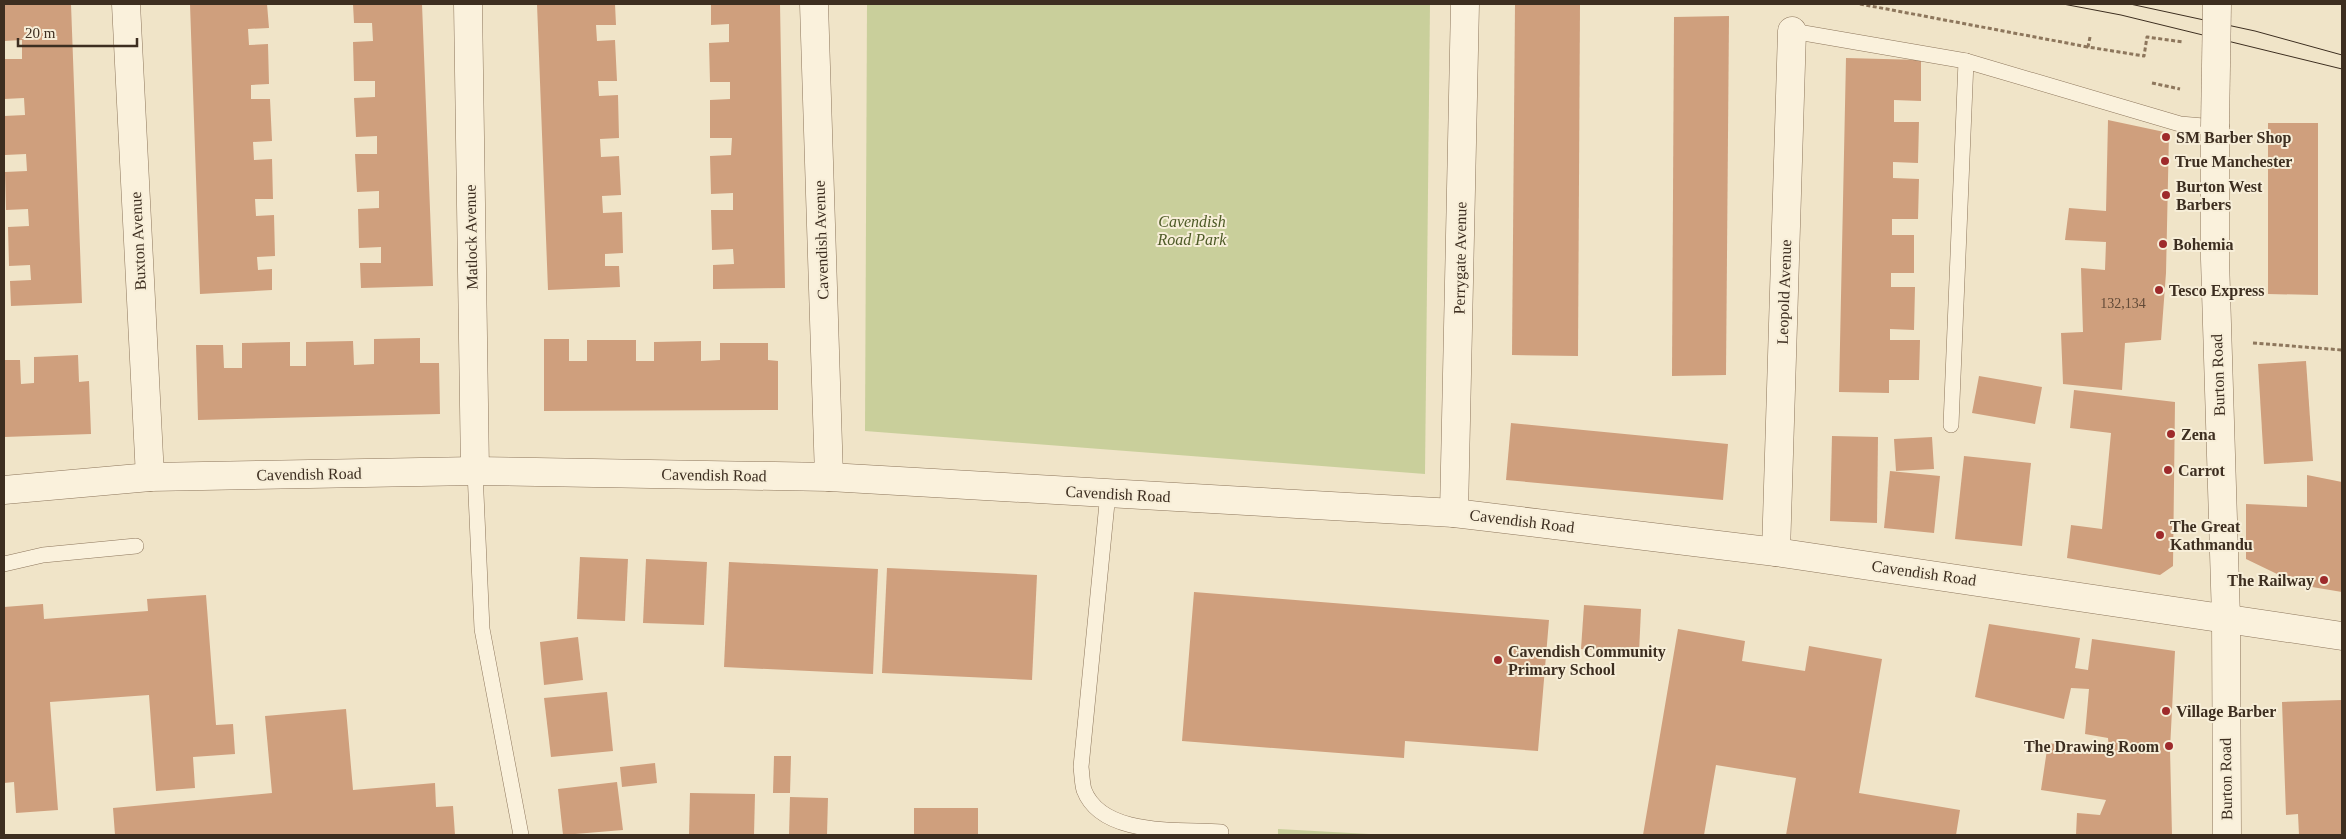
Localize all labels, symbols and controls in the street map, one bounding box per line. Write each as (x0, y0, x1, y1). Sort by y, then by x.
scale bar (18, 15, 136, 47)
text: 20 m (25, 25, 56, 41)
place label: SM Barber Shop (2176, 129, 2291, 147)
marker: SM Barber Shop (2160, 131, 2172, 143)
place label: True Manchester (2175, 153, 2292, 170)
marker: True Manchester (2159, 155, 2171, 167)
place label: Burton West Barbers (2176, 178, 2263, 213)
street label: Cavendish Avenue (810, 180, 832, 300)
street label: Matlock Avenue (462, 184, 480, 290)
marker: Burton West Barbers (2160, 189, 2172, 201)
street label: Buxton Avenue (127, 191, 149, 291)
street label: Perrygate Avenue (1451, 201, 1470, 315)
park label: Cavendish Road Park (1157, 213, 1227, 248)
place label: Bohemia (2173, 236, 2233, 253)
marker: Bohemia (2157, 238, 2169, 250)
street label: Leopold Avenue (1774, 239, 1795, 345)
place label: Tesco Express (2169, 282, 2265, 300)
marker: Tesco Express (2153, 284, 2165, 296)
house number: 132,134 (2100, 296, 2146, 311)
street label: Burton Road (2208, 334, 2228, 416)
place label: Zena (2181, 426, 2216, 443)
marker: Zena (2165, 428, 2177, 440)
place label: Carrot (2178, 462, 2225, 479)
marker: Carrot (2162, 464, 2174, 476)
street label: Cavendish Road (256, 465, 362, 483)
street label: Cavendish Road (661, 466, 767, 484)
street label: Cavendish Road (1065, 483, 1171, 505)
street label: Cavendish Road (1469, 506, 1575, 536)
place label: The Great Kathmandu (2170, 518, 2253, 553)
marker: The Great Kathmandu (2154, 529, 2166, 541)
street label: Cavendish Road (1871, 557, 1977, 589)
place label: The Railway (2227, 572, 2314, 590)
marker: The Railway (2318, 574, 2330, 586)
place label: Cavendish Community Primary School (1508, 643, 1666, 679)
marker: Cavendish Community Primary School (1492, 654, 1504, 666)
place label: Village Barber (2176, 703, 2276, 721)
marker: Village Barber (2160, 705, 2172, 717)
place label: The Drawing Room (2024, 738, 2160, 756)
street label: Burton Road (2217, 738, 2235, 820)
marker: The Drawing Room (2163, 740, 2175, 752)

